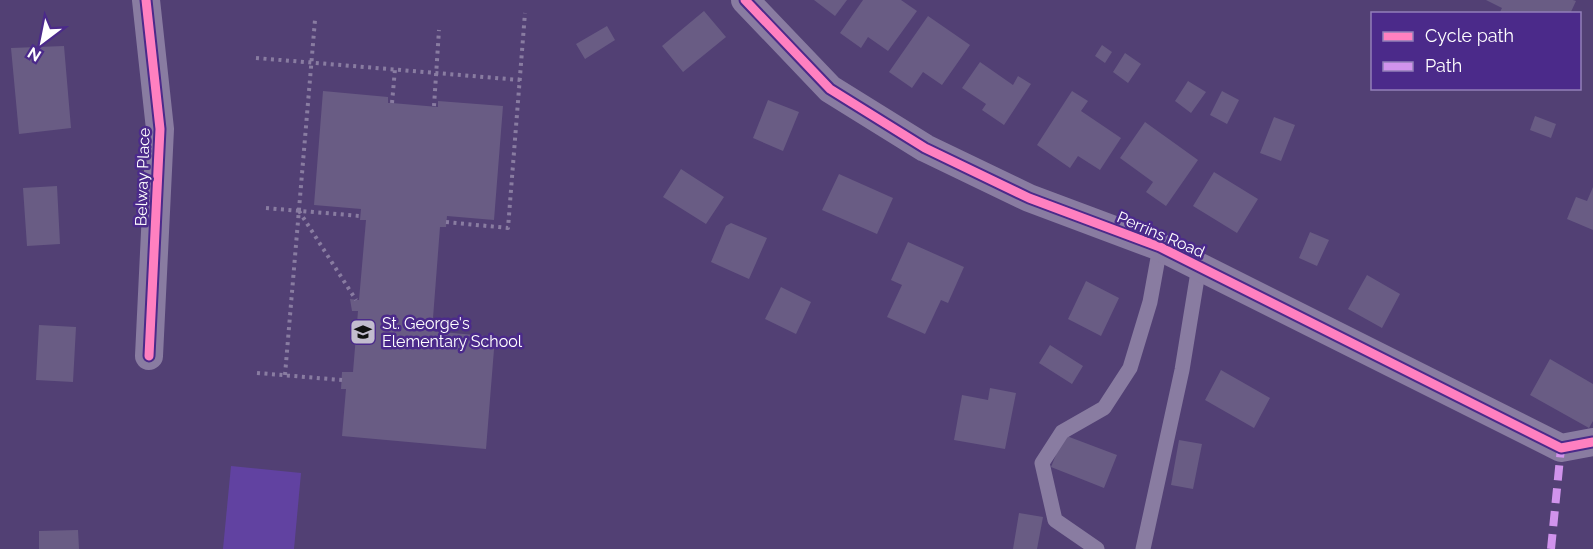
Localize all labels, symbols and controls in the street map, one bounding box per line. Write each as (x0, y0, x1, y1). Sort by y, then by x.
north arrow (12, 12, 72, 72)
legend (1371, 12, 1581, 90)
text: Cycle path (1425, 25, 1514, 46)
text: N (24, 43, 45, 66)
text: Path (1425, 55, 1462, 76)
street label: Belway Place (131, 127, 154, 227)
street label: Perrins Road (1114, 207, 1208, 261)
place label: St. George's Elementary School (382, 314, 523, 351)
school or university icon: St. George's Elementary School (348, 317, 378, 347)

